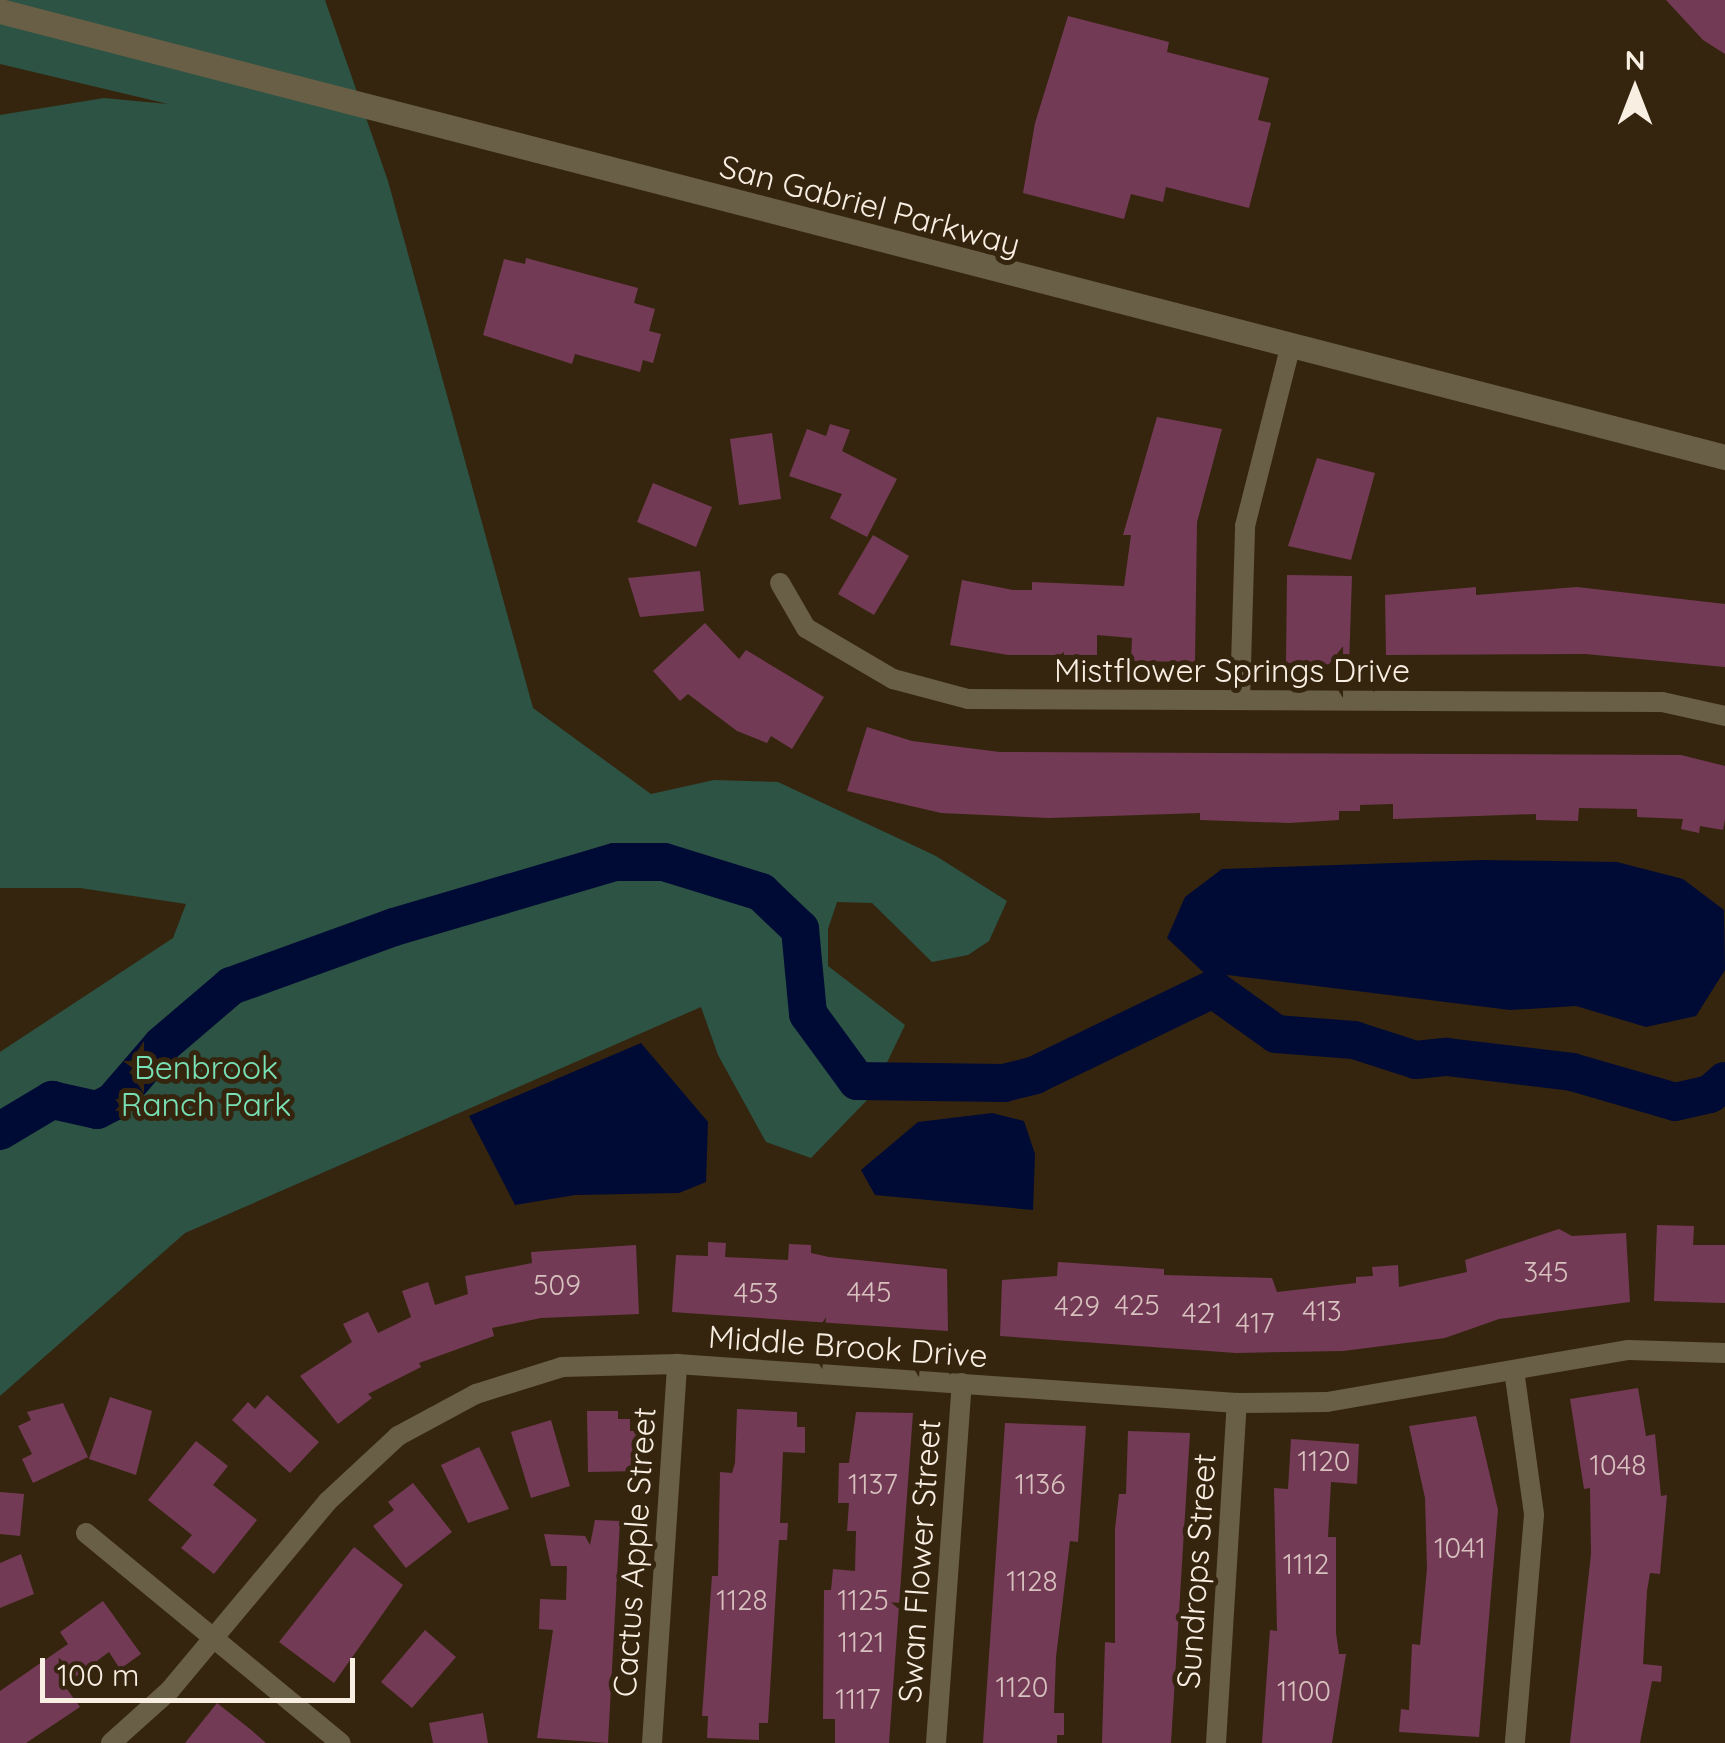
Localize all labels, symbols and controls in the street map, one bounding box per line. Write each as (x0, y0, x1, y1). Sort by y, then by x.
north arrow (1585, 40, 1685, 140)
text: N (1625, 42, 1645, 77)
street label: San Gabriel Parkway (716, 146, 1024, 264)
street label: Mistflower Springs Drive (1054, 651, 1410, 689)
park label: Benbrook Ranch Park (121, 1049, 291, 1124)
house number: 345 (1524, 1255, 1568, 1289)
house number: 509 (533, 1268, 581, 1302)
house number: 445 (847, 1275, 891, 1309)
house number: 453 (734, 1276, 778, 1310)
house number: 425 (1114, 1288, 1160, 1322)
house number: 429 (1054, 1289, 1100, 1323)
house number: 413 (1302, 1294, 1342, 1328)
house number: 421 (1182, 1296, 1222, 1330)
house number: 417 (1235, 1306, 1275, 1340)
street label: Middle Brook Drive (707, 1317, 989, 1375)
street label: Cactus Apple Street (605, 1406, 663, 1698)
street label: Swan Flower Street (890, 1418, 948, 1704)
house number: 1120 (1298, 1444, 1350, 1478)
house number: 1048 (1590, 1448, 1646, 1482)
street label: Sundrops Street (1169, 1452, 1223, 1690)
house number: 1137 (848, 1467, 898, 1501)
house number: 1136 (1015, 1467, 1065, 1501)
house number: 1041 (1434, 1531, 1486, 1565)
house number: 1112 (1283, 1547, 1329, 1581)
house number: 1128 (1006, 1564, 1058, 1598)
house number: 1128 (716, 1583, 768, 1617)
house number: 1125 (837, 1583, 889, 1617)
house number: 1121 (838, 1625, 884, 1659)
scale bar (45, 1638, 360, 1700)
text: 100 m (57, 1656, 139, 1694)
house number: 1120 (996, 1670, 1048, 1704)
house number: 1100 (1277, 1674, 1331, 1708)
house number: 1117 (835, 1682, 881, 1716)

